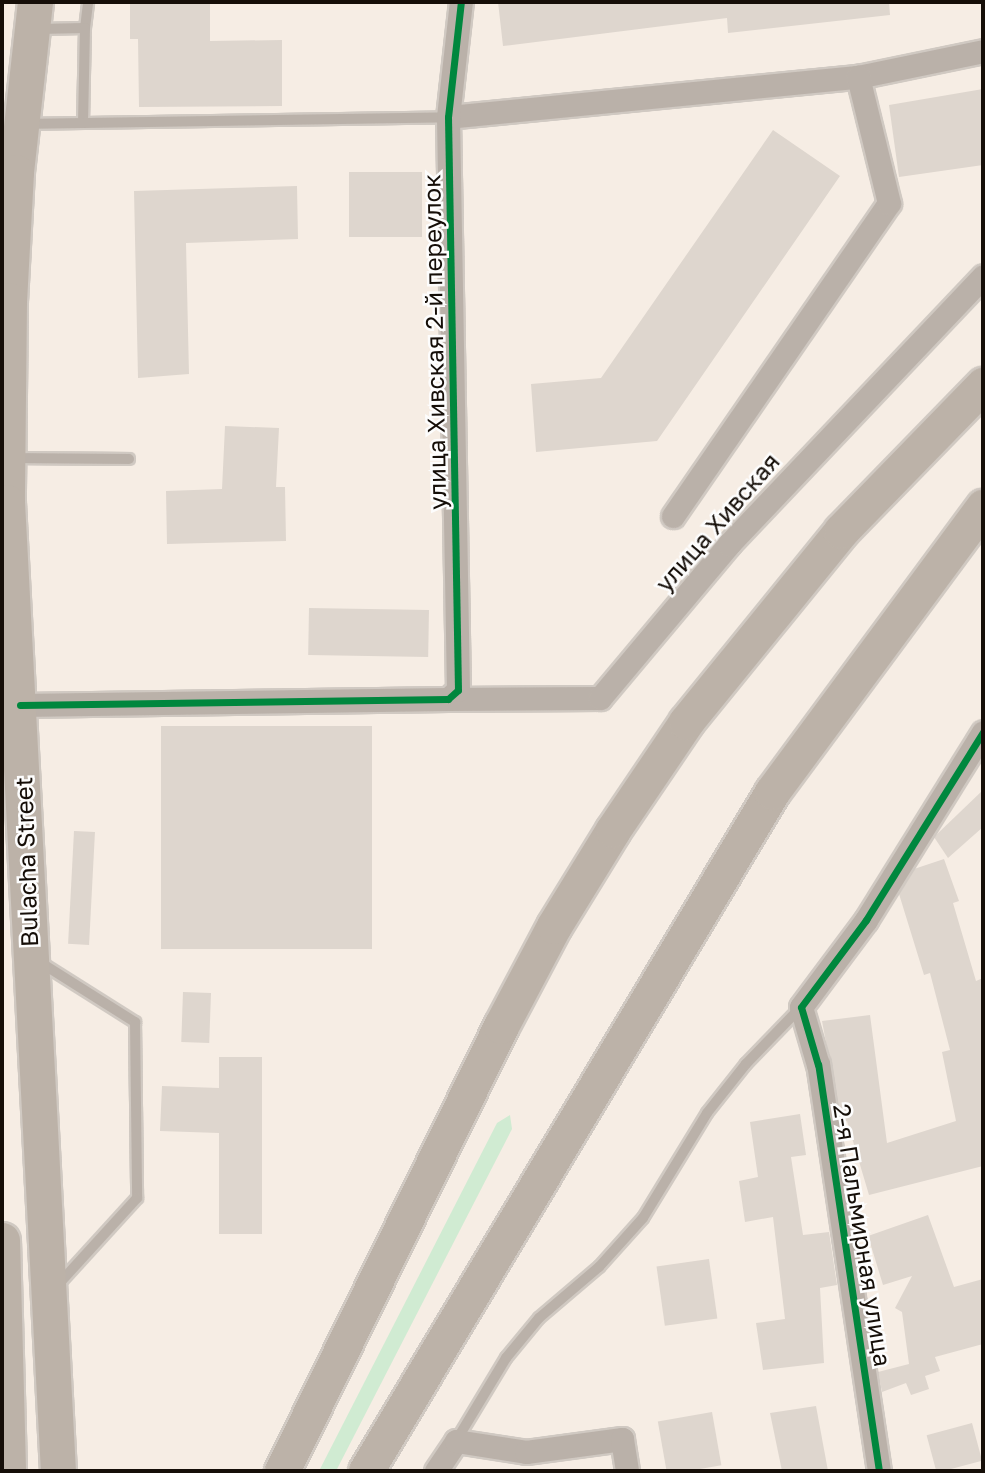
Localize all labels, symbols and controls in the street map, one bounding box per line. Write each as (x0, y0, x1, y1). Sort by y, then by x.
street label: улица Хивская 2-й переулок (417, 174, 451, 510)
street label: улица Хивская (649, 447, 785, 597)
street label: Bulacha Street (9, 776, 43, 948)
street label: 2-я Пальмирная улица (828, 1101, 898, 1369)

